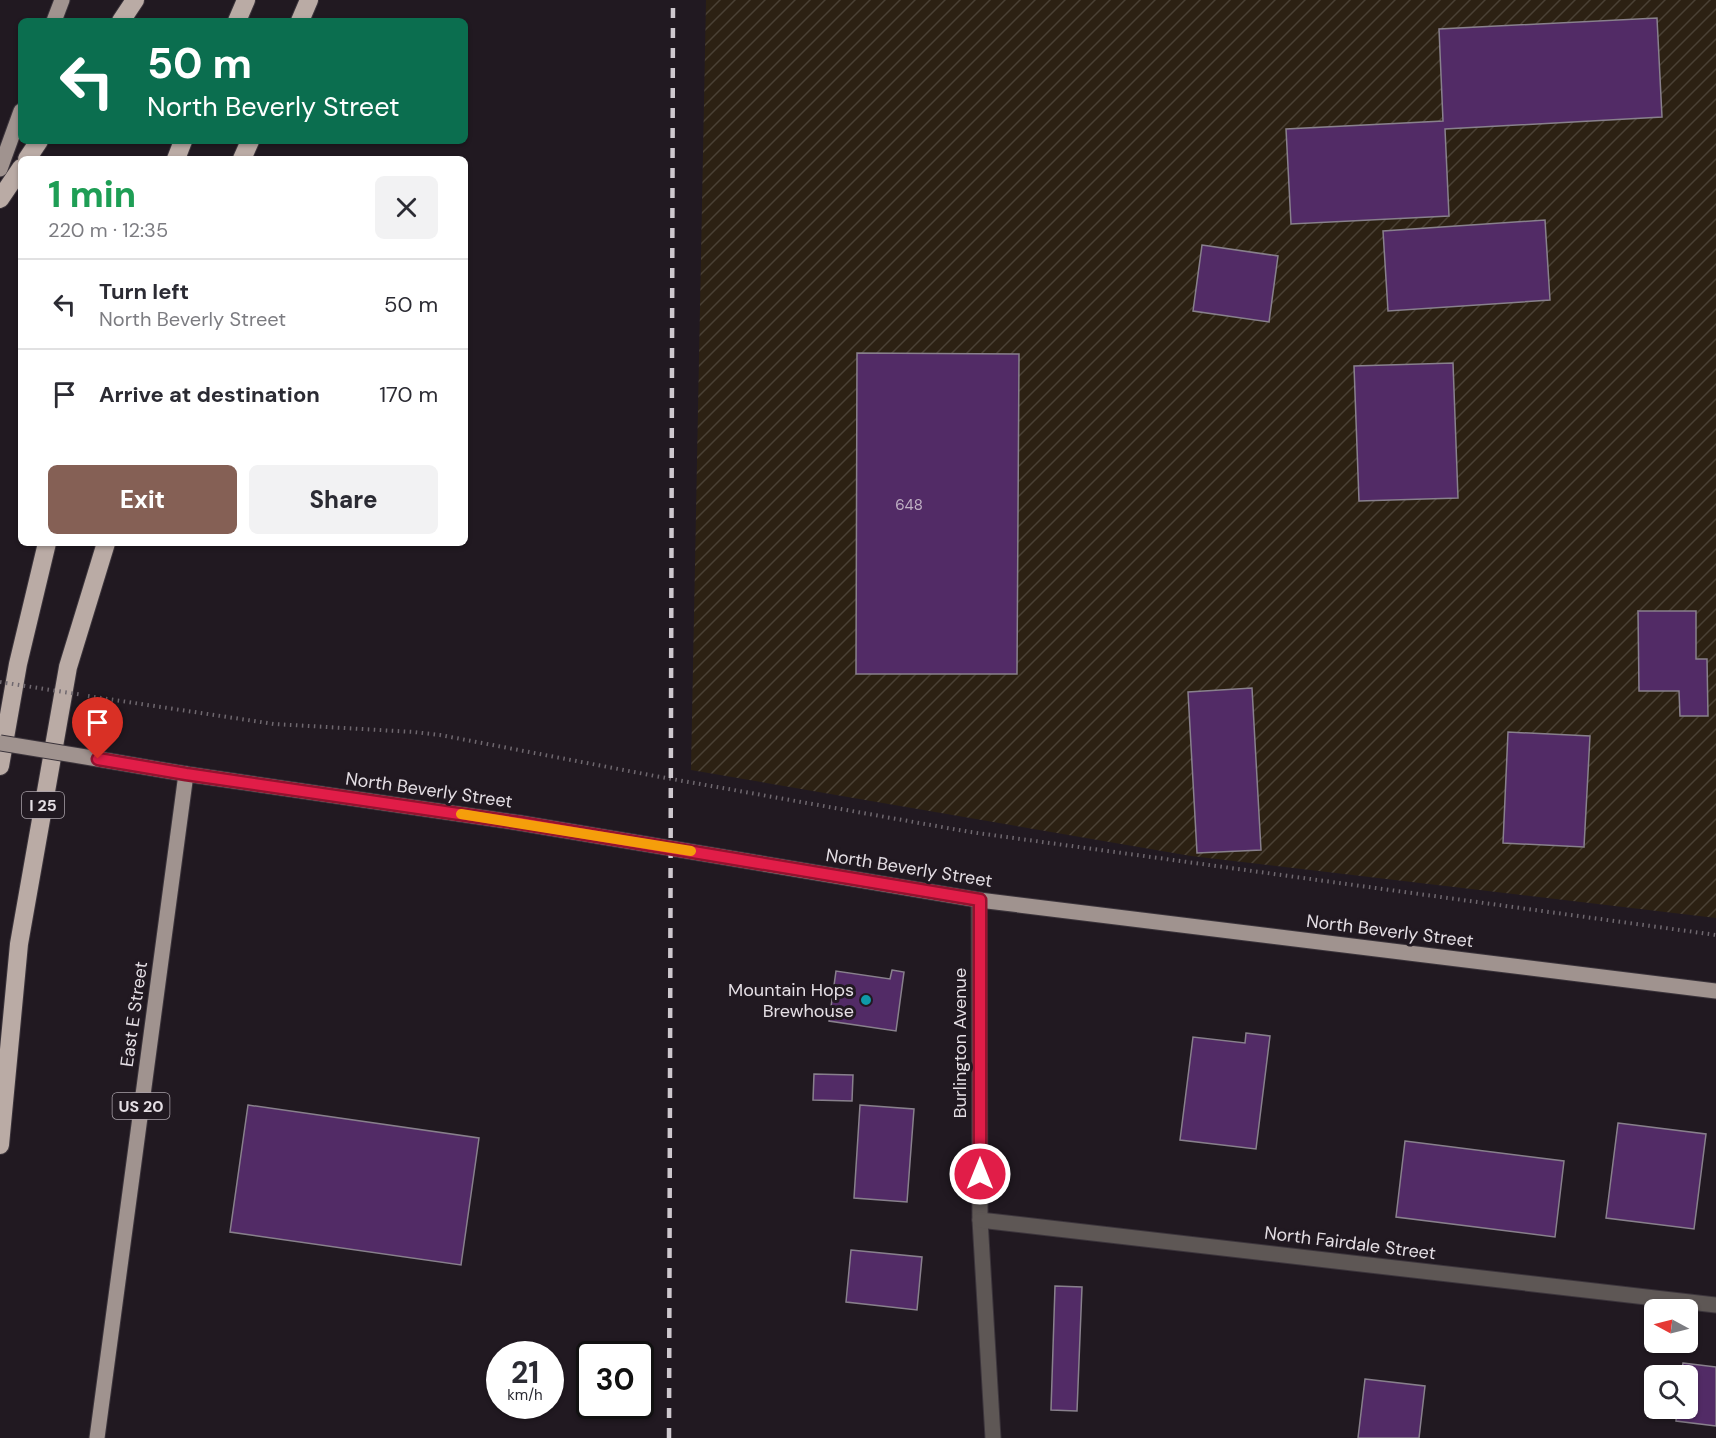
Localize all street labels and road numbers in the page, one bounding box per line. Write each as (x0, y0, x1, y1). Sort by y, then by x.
street label: North Beverly Street (344, 766, 514, 814)
road number: I 25 (22, 792, 64, 818)
street label: North Beverly Street (824, 843, 994, 893)
street label: North Beverly Street (1305, 909, 1475, 953)
street label: East E Street (115, 960, 153, 1068)
street label: Burlington Avenue (948, 968, 972, 1118)
road number: US 20 (112, 1093, 170, 1119)
street label: North Fairdale Street (1263, 1221, 1437, 1265)

